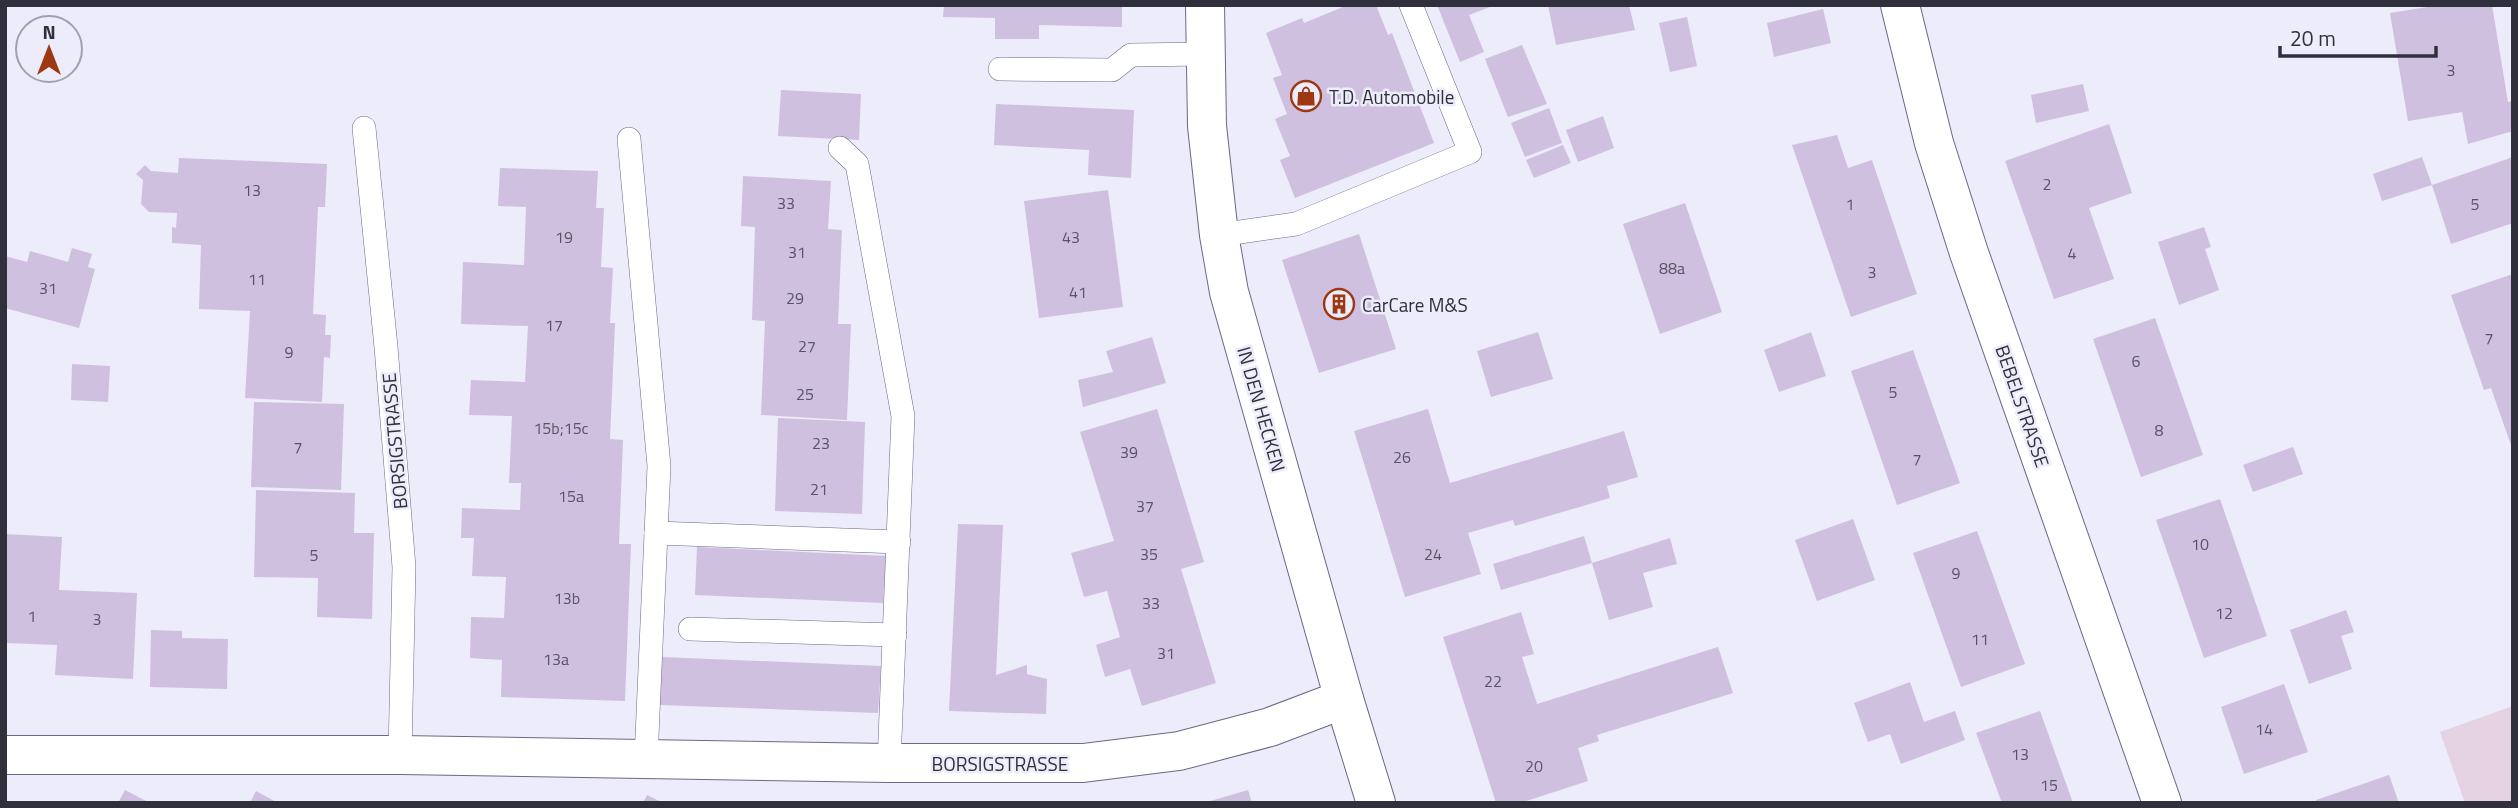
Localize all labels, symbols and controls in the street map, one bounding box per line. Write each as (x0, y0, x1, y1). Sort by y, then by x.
north arrow (14, 14, 84, 84)
scale bar (2280, 14, 2436, 58)
text: N (42, 17, 56, 46)
text: 20 m (2290, 22, 2336, 54)
house number: 3 (2447, 58, 2455, 82)
shop icon: T.D. Automobile (1289, 79, 1323, 113)
place label: T.D. Automobile (1329, 82, 1454, 111)
house number: 2 (2043, 172, 2051, 196)
house number: 13 (243, 178, 261, 202)
house number: 33 (777, 191, 795, 215)
house number: 1 (1846, 192, 1854, 216)
house number: 5 (2471, 192, 2480, 216)
house number: 19 (555, 225, 573, 249)
house number: 43 (1062, 225, 1080, 249)
house number: 31 (788, 240, 806, 264)
house number: 4 (2068, 241, 2077, 265)
house number: 88a (1659, 256, 1685, 280)
house number: 3 (1868, 260, 1876, 284)
house number: 11 (248, 267, 266, 291)
house number: 31 (39, 276, 57, 300)
house number: 41 (1069, 280, 1087, 304)
house number: 29 (786, 286, 804, 310)
building icon: CarCare M&S (1322, 287, 1356, 321)
place label: CarCare M&S (1362, 290, 1468, 319)
house number: 17 (545, 313, 563, 337)
house number: 7 (2485, 326, 2493, 350)
house number: 27 (798, 334, 816, 358)
house number: 9 (285, 340, 294, 364)
street label: BEBELSTRASSE (1989, 341, 2057, 471)
street label: IN DEN HECKEN (1230, 343, 1294, 475)
house number: 6 (2132, 349, 2141, 373)
street label: BORSIGSTRASSE (374, 372, 414, 510)
house number: 5 (1889, 380, 1898, 404)
house number: 25 (796, 382, 814, 406)
house number: 15b;15c (533, 416, 589, 440)
house number: 8 (2155, 418, 2164, 442)
house number: 23 (812, 431, 830, 455)
house number: 7 (294, 435, 302, 459)
house number: 39 (1120, 440, 1138, 464)
house number: 26 (1393, 445, 1411, 469)
house number: 7 (1913, 447, 1921, 471)
house number: 21 (810, 477, 828, 501)
house number: 15a (558, 484, 584, 508)
house number: 37 (1136, 494, 1154, 518)
house number: 10 (2191, 532, 2209, 556)
house number: 35 (1140, 542, 1158, 566)
house number: 24 (1424, 542, 1442, 566)
house number: 5 (310, 543, 319, 567)
house number: 9 (1952, 561, 1961, 585)
house number: 13b (554, 586, 580, 610)
house number: 33 (1142, 591, 1160, 615)
house number: 12 (2215, 601, 2233, 625)
house number: 1 (28, 604, 36, 628)
house number: 3 (93, 607, 101, 631)
house number: 11 (1971, 627, 1989, 651)
house number: 31 (1157, 641, 1175, 665)
house number: 13a (543, 647, 569, 671)
house number: 22 (1484, 669, 1502, 693)
house number: 14 (2255, 717, 2273, 741)
house number: 13 (2011, 742, 2029, 766)
street label: BORSIGSTRASSE (932, 749, 1068, 778)
house number: 20 (1525, 754, 1543, 778)
house number: 15 (2040, 773, 2058, 797)

